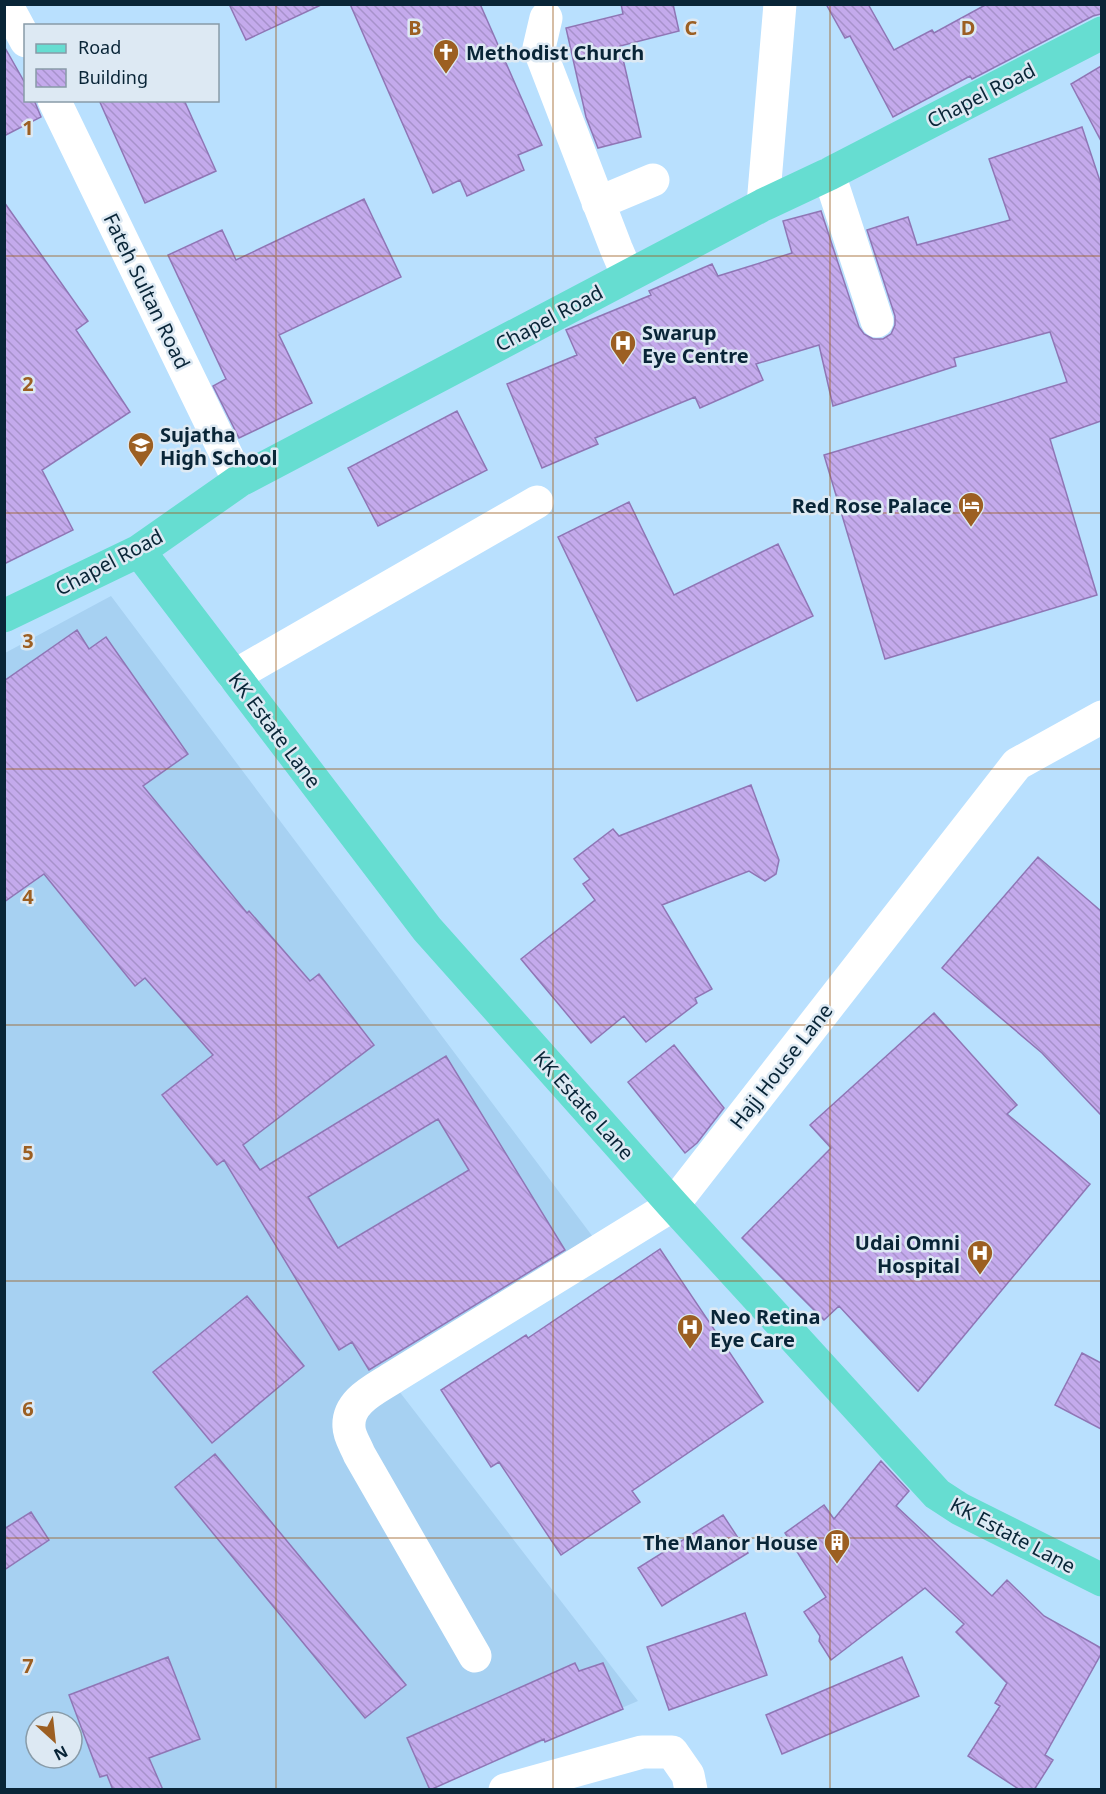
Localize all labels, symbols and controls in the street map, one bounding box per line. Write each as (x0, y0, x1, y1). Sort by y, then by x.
text: B (408, 14, 422, 41)
text: C (685, 14, 698, 41)
text: D (961, 14, 975, 41)
legend (24, 24, 219, 102)
text: Road (78, 35, 121, 59)
church icon: Methodist Church (431, 37, 461, 75)
place label: Methodist Church (466, 39, 644, 66)
street label: Chapel Road (922, 56, 1040, 134)
text: Building (78, 65, 148, 89)
text: 1 (22, 114, 34, 141)
street label: Fateh Sultan Road (98, 209, 196, 373)
street label: Chapel Road (490, 278, 608, 358)
place label: Swarup Eye Centre (642, 319, 749, 369)
hospital icon: Swarup Eye Centre (608, 328, 638, 366)
text: 2 (22, 370, 34, 397)
place label: Sujatha High School (160, 421, 277, 471)
school or university icon: Sujatha High School (126, 430, 156, 468)
hotel icon: Red Rose Palace (956, 490, 986, 528)
place label: Red Rose Palace (792, 492, 952, 519)
street label: Chapel Road (50, 522, 168, 602)
text: 3 (22, 627, 34, 654)
street label: KK Estate Lane (223, 667, 327, 793)
text: 4 (22, 883, 34, 910)
street label: Hajj House Lane (723, 998, 839, 1134)
street label: KK Estate Lane (528, 1045, 640, 1165)
text: 5 (22, 1139, 34, 1166)
place label: Udai Omni Hospital (855, 1229, 960, 1279)
hospital icon: Udai Omni Hospital (965, 1238, 995, 1276)
place label: Neo Retina Eye Care (710, 1303, 821, 1353)
hospital icon: Neo Retina Eye Care (675, 1312, 705, 1350)
text: 6 (22, 1395, 34, 1422)
street label: KK Estate Lane (946, 1491, 1080, 1579)
building icon: The Manor House (822, 1527, 852, 1565)
place label: The Manor House (643, 1529, 818, 1556)
text: 7 (22, 1652, 34, 1679)
north arrow (24, 1710, 84, 1770)
text: N (50, 1741, 72, 1766)

